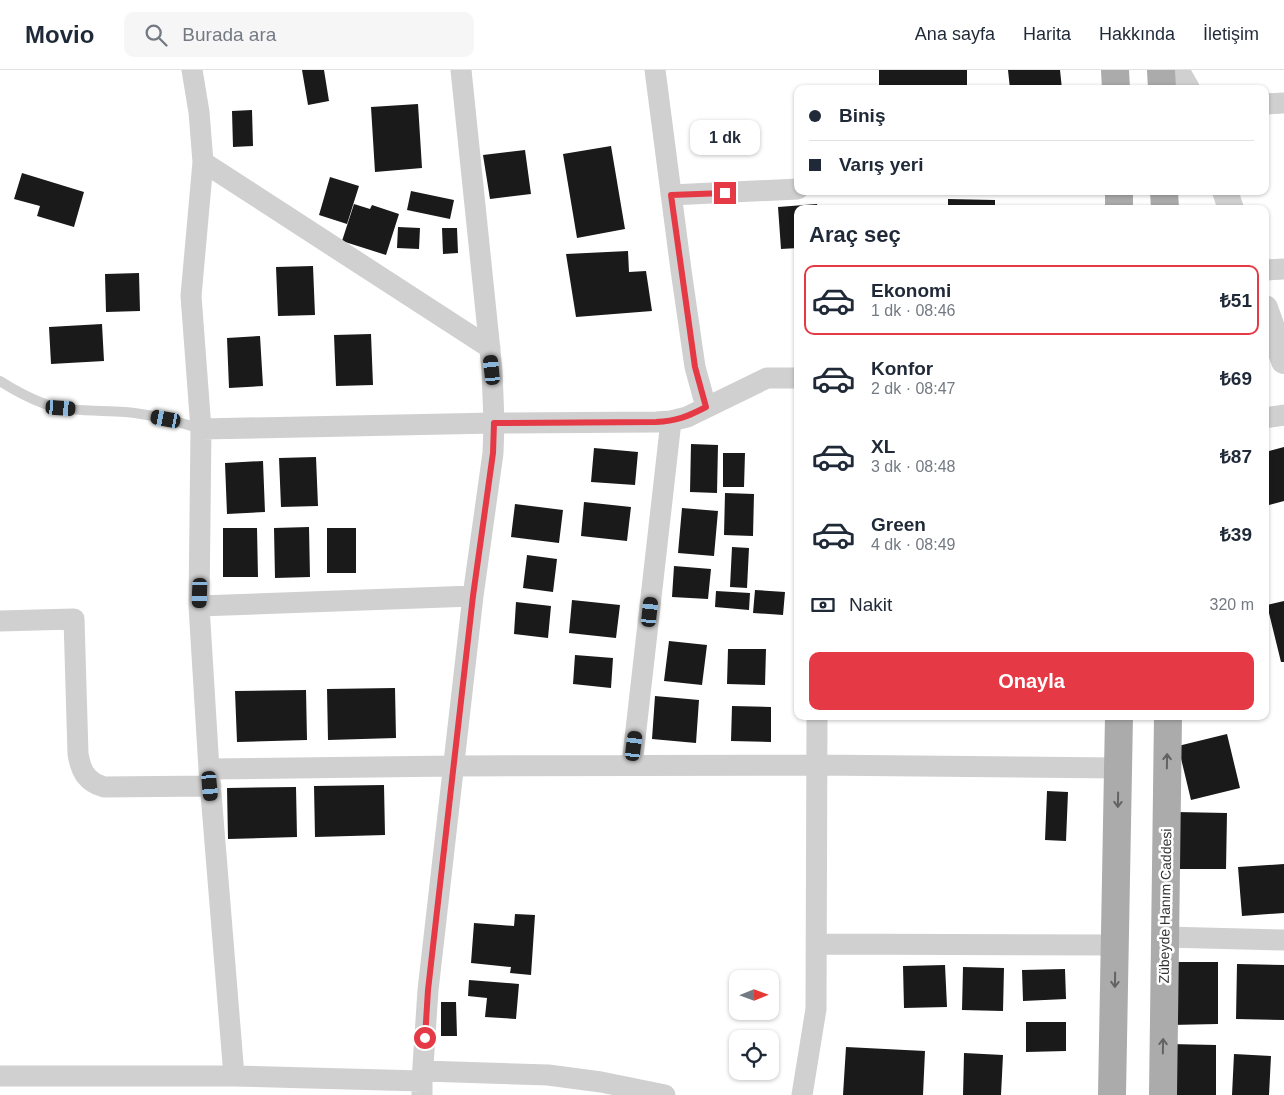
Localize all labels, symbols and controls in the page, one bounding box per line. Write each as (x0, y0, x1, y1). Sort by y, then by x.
search box (124, 12, 474, 57)
text: Movio (25, 21, 94, 48)
icon: search (142, 21, 170, 49)
text: Burada ara (182, 24, 276, 45)
text: Ana sayfa (915, 24, 995, 44)
text: Harita (1023, 24, 1071, 44)
text: Hakkında (1099, 24, 1175, 44)
text: İletişim (1203, 24, 1259, 44)
text: Biniş (839, 105, 885, 126)
callout: 1 dk (690, 121, 760, 156)
text: 1 dk (709, 129, 741, 146)
text: Varış yeri (839, 154, 924, 175)
route end (714, 182, 736, 204)
text: Araç seç (809, 222, 901, 247)
icon: car (811, 278, 856, 323)
text: Ekonomi (871, 280, 951, 301)
text: ₺51 (1220, 290, 1252, 311)
text: 1 dk · 08:46 (871, 302, 956, 319)
car (482, 354, 501, 386)
icon: car (811, 356, 856, 401)
text: Konfor (871, 358, 933, 379)
text: ₺69 (1220, 368, 1252, 389)
text: 2 dk · 08:47 (871, 380, 956, 397)
car (45, 399, 76, 417)
car (149, 409, 182, 429)
icon: car (811, 434, 856, 479)
text: XL (871, 436, 895, 457)
text: ₺87 (1220, 446, 1252, 467)
text: 3 dk · 08:48 (871, 458, 956, 475)
icon: car (811, 512, 856, 557)
text: Green (871, 514, 926, 535)
text: ₺39 (1220, 524, 1252, 545)
text: 4 dk · 08:49 (871, 536, 956, 553)
car (191, 578, 208, 608)
icon: cash (809, 591, 837, 619)
text: Nakit (849, 594, 892, 615)
car (640, 596, 659, 628)
text: 320 m (1210, 596, 1254, 613)
button: Onayla (809, 652, 1254, 710)
car (624, 730, 643, 762)
one-way arrow (1162, 754, 1172, 770)
car (201, 770, 218, 802)
one-way arrow (1113, 792, 1123, 808)
street label: Zübeyde Hanım Caddesi (1156, 828, 1174, 984)
north arrow (729, 970, 779, 1020)
map controls (729, 970, 779, 1080)
one-way arrow (1110, 972, 1120, 988)
route start (414, 1027, 436, 1049)
button: locate (729, 1030, 779, 1080)
one-way arrow (1158, 1039, 1168, 1055)

